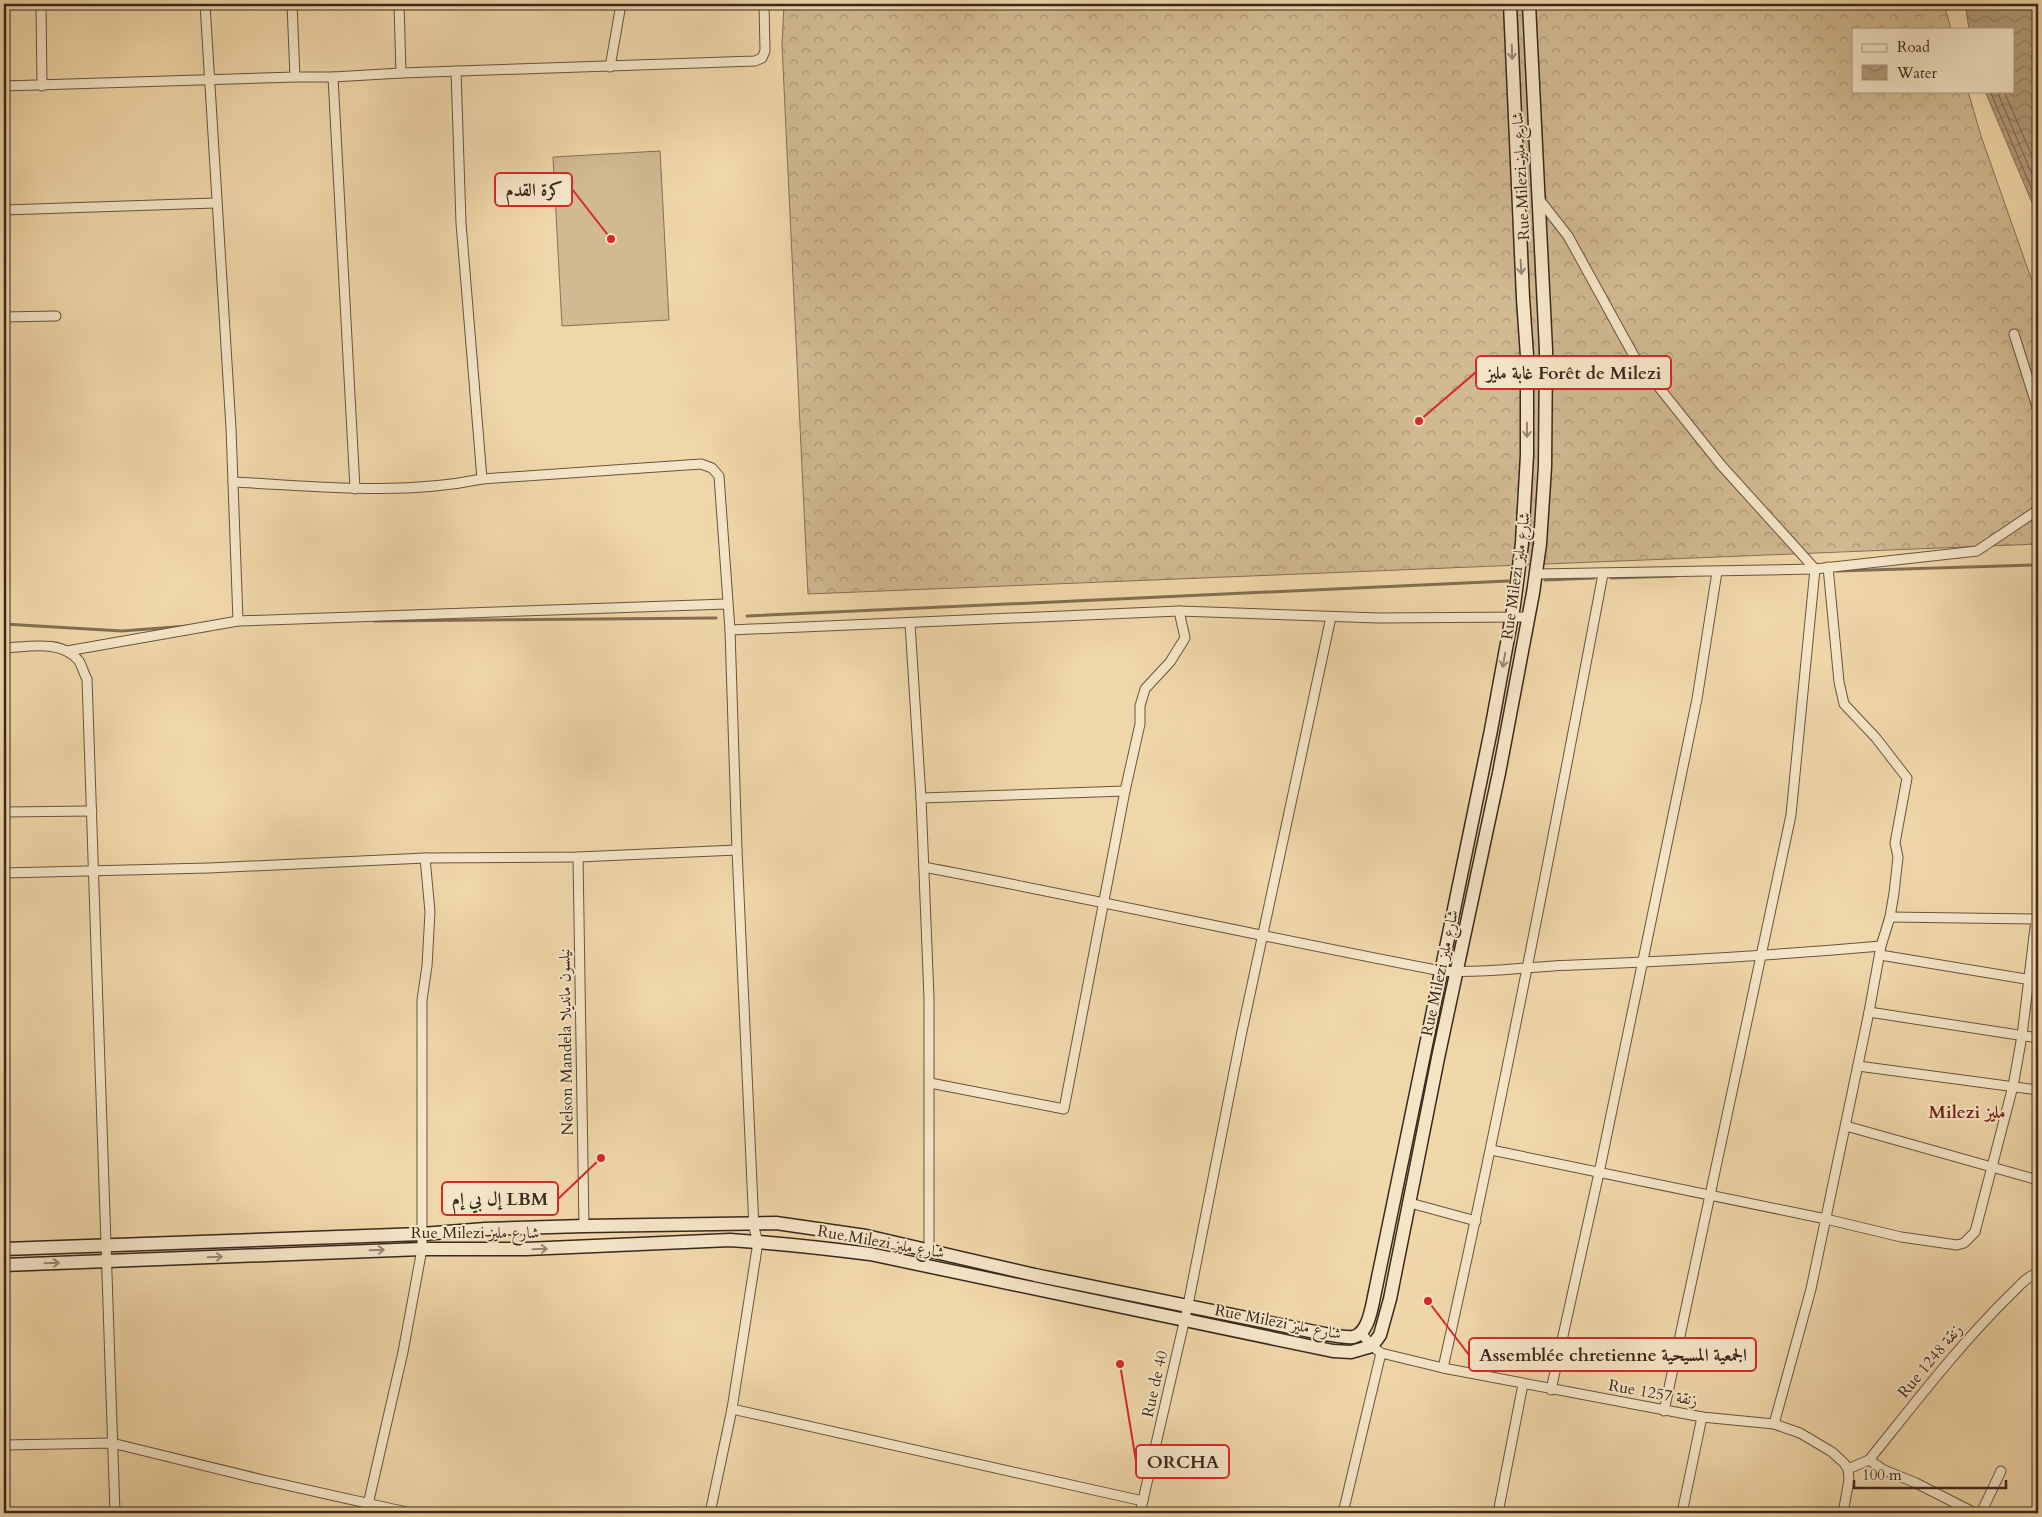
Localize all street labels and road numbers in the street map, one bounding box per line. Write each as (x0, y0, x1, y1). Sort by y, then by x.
street label: Rue Milezi شارع مليز (1507, 111, 1537, 241)
street label: Rue Milezi شارع مليز (1496, 511, 1538, 641)
street label: Rue Milezi شارع مليز (1416, 908, 1466, 1039)
street label: Nelson Mandela نيلسون مانديلا (553, 948, 579, 1136)
street label: Rue Milezi شارع مليز (815, 1220, 946, 1266)
street label: Rue Milezi شارع مليز (411, 1222, 539, 1246)
street label: Rue Milezi شارع مليز (1212, 1299, 1343, 1347)
street label: Rue 1248 زنقة (1893, 1319, 1967, 1403)
street label: Rue de 40 (1137, 1348, 1173, 1420)
street label: Rue 1257 زنقة (1607, 1374, 1699, 1412)

